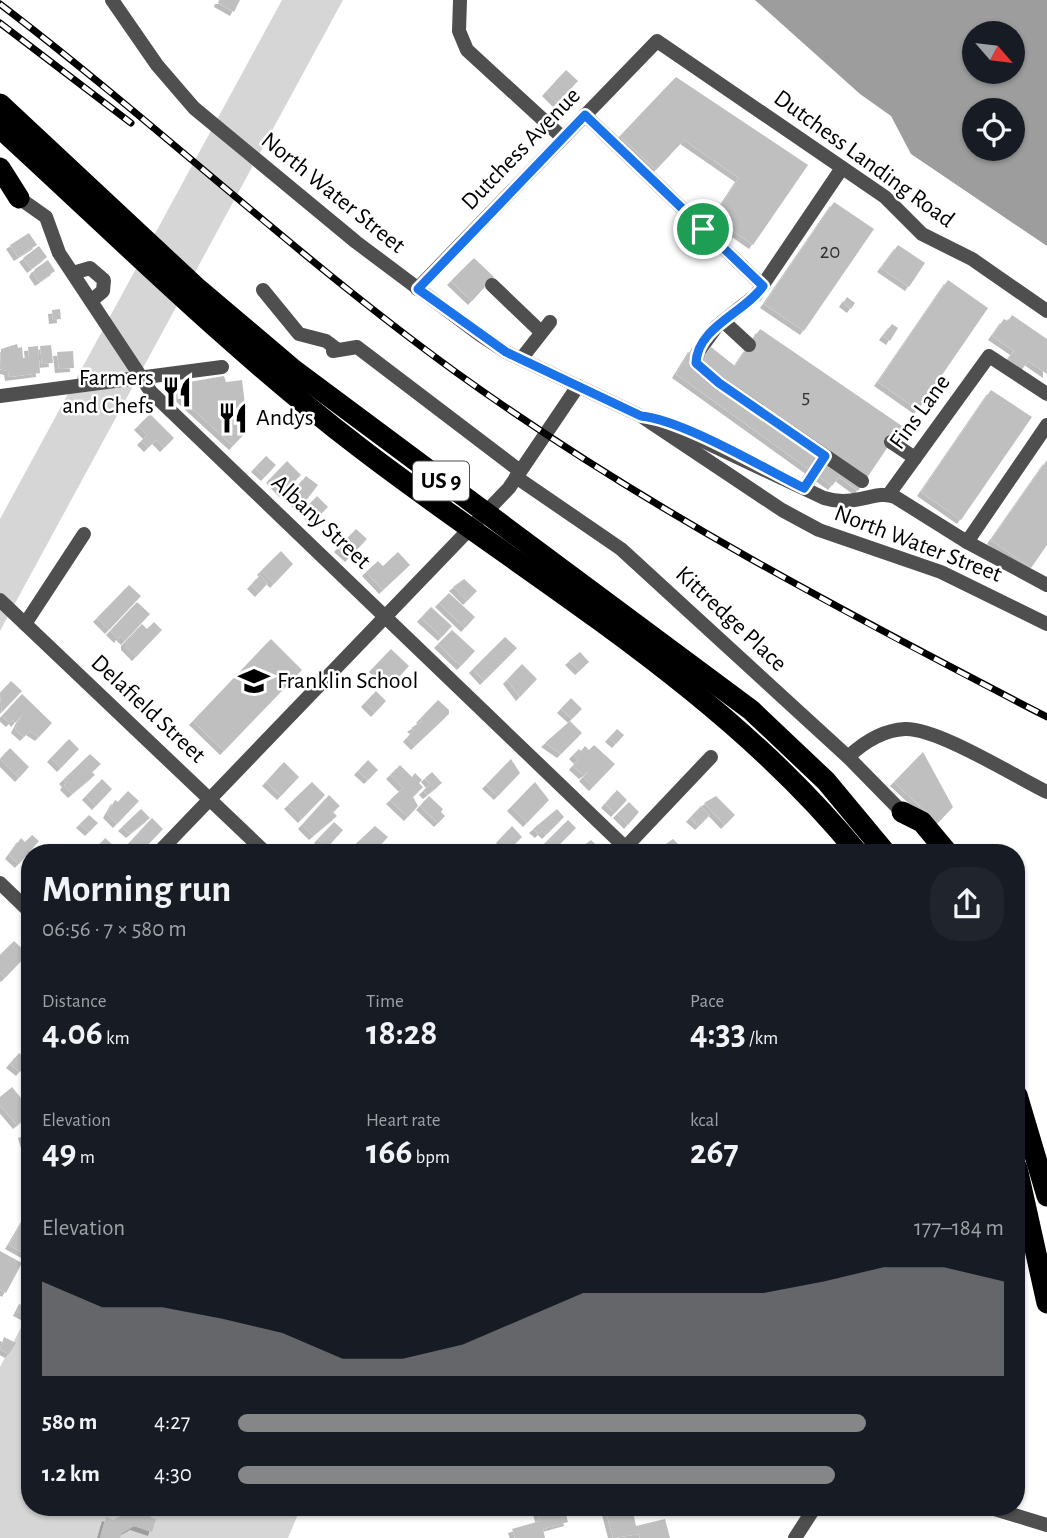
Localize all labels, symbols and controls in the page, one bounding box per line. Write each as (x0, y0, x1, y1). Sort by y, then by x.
north arrow (962, 21, 1026, 84)
map controls (962, 21, 1025, 161)
street label: Dutchess Avenue (457, 83, 585, 215)
street label: Dutchess Landing Road (769, 86, 959, 232)
button: locate (962, 98, 1025, 161)
street label: North Water Street (257, 128, 410, 258)
pin (673, 199, 733, 259)
icon: arrive (684, 210, 722, 248)
house number: 20 (820, 241, 840, 262)
place label: Farmers and Chefs (62, 366, 154, 418)
street label: Fins Lane (885, 370, 955, 454)
restaurant icon: Farmers and Chefs (160, 375, 194, 409)
house number: 5 (802, 386, 810, 407)
restaurant icon: Andys (216, 401, 250, 435)
place label: Andys (256, 406, 314, 430)
road number: US 9 (413, 461, 469, 500)
street label: Albany Street (267, 470, 375, 574)
street label: North Water Street (831, 501, 1005, 587)
street label: Kittredge Place (671, 562, 791, 676)
street label: Delafield Street (86, 650, 210, 768)
school or university icon: Franklin School (237, 664, 271, 698)
place label: Franklin School (277, 669, 418, 693)
button: share (930, 867, 1004, 941)
text: Morning run (42, 871, 231, 909)
text: 06:56 · 7 × 580 m (42, 918, 187, 941)
text: Distance (42, 992, 106, 1011)
text: Time (366, 992, 404, 1011)
text: Pace (690, 992, 724, 1011)
text: 4.06 (42, 1016, 103, 1051)
text: 18:28 (366, 1016, 438, 1051)
text: 4:33 (690, 1016, 746, 1051)
text: km (103, 1029, 130, 1048)
text: /km (746, 1029, 778, 1048)
text: Elevation (42, 1111, 111, 1130)
text: Heart rate (366, 1111, 441, 1130)
text: kcal (690, 1111, 719, 1130)
text: 49 (42, 1135, 77, 1170)
text: 166 (366, 1135, 412, 1170)
text: 267 (690, 1135, 739, 1170)
text: m (77, 1148, 95, 1167)
text: bpm (412, 1148, 450, 1167)
text: Elevation (42, 1217, 125, 1240)
text: 177–184 m (914, 1217, 1004, 1240)
text: 580 m (42, 1411, 97, 1434)
text: 4:27 (154, 1411, 190, 1434)
text: 1.2 km (42, 1463, 100, 1486)
text: 4:30 (154, 1463, 192, 1486)

